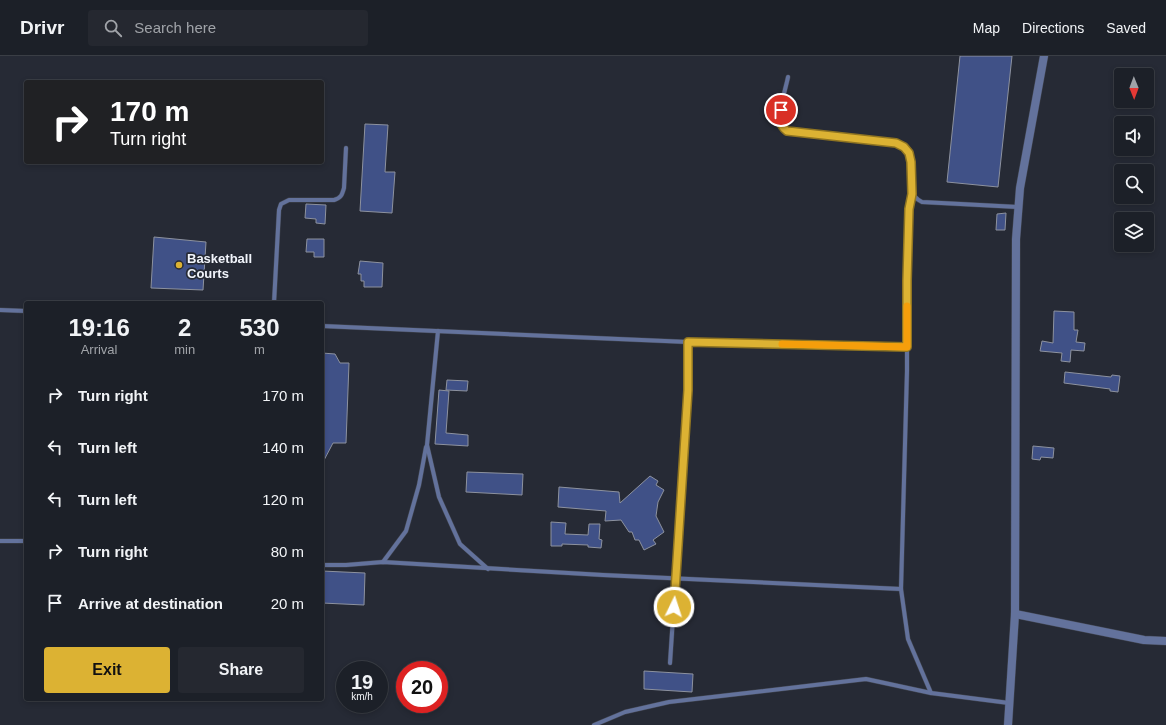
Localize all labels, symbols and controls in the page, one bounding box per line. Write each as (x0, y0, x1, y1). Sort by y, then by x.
search box (88, 10, 368, 46)
text: Drivr (20, 17, 64, 38)
icon: search (102, 17, 124, 39)
text: Search here (134, 19, 216, 36)
text: Map (973, 20, 1000, 36)
text: Directions (1022, 20, 1084, 36)
text: Saved (1106, 20, 1146, 36)
north arrow (1114, 68, 1154, 108)
map controls (1114, 68, 1154, 252)
pin (764, 93, 798, 127)
icon: right (44, 96, 96, 148)
text: 170 m (110, 96, 189, 127)
icon: arrive (770, 99, 792, 121)
button: sound (1114, 116, 1154, 156)
text: Turn right (110, 129, 186, 149)
button: search (1114, 164, 1154, 204)
button: layers (1114, 212, 1154, 252)
place label: Basketball Courts (187, 251, 252, 281)
marker: Basketball Courts (174, 260, 184, 270)
text: 19:16 (68, 314, 130, 341)
text: 2 (178, 314, 191, 341)
text: 530 (240, 314, 280, 341)
text: Arrival (81, 342, 118, 357)
text: min (174, 342, 195, 357)
text: m (254, 342, 265, 357)
icon: right (44, 384, 66, 406)
text: Turn right (78, 387, 148, 404)
text: 170 m (262, 387, 304, 404)
icon: left (44, 436, 66, 458)
text: Turn left (78, 439, 137, 456)
text: 140 m (262, 439, 304, 456)
icon: left (44, 488, 66, 510)
text: Turn left (78, 491, 137, 508)
text: 120 m (262, 491, 304, 508)
icon: right (44, 540, 66, 562)
text: Turn right (78, 543, 148, 560)
text: 80 m (271, 543, 304, 560)
position arrow (653, 586, 695, 628)
icon: arrive (44, 592, 66, 614)
text: Arrive at destination (78, 595, 223, 612)
text: 20 m (271, 595, 304, 612)
button: Exit (44, 647, 170, 693)
button: Share (178, 647, 304, 693)
speed limit sign: 20 (396, 661, 448, 713)
text: 19 (351, 671, 373, 693)
text: km/h (351, 691, 373, 702)

